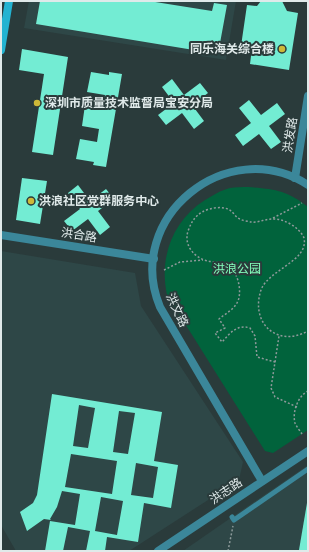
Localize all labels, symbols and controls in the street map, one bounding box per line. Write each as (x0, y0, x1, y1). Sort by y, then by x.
place label: 同乐海关综合楼 (190, 40, 274, 57)
marker: 同乐海关综合楼 (277, 44, 287, 54)
place label: 深圳市质量技术监督局宝安分局 (45, 94, 213, 111)
marker: 深圳市质量技术监督局宝安分局 (32, 98, 42, 108)
street label: 洪发路 (278, 116, 301, 154)
place label: 洪浪社区党群服务中心 (39, 192, 159, 209)
marker: 洪浪社区党群服务中心 (26, 196, 36, 206)
street label: 洪合路 (60, 223, 98, 246)
park label: 洪浪公园 (213, 260, 261, 277)
street label: 洪文路 (162, 290, 193, 330)
street label: 洪志路 (206, 473, 245, 508)

